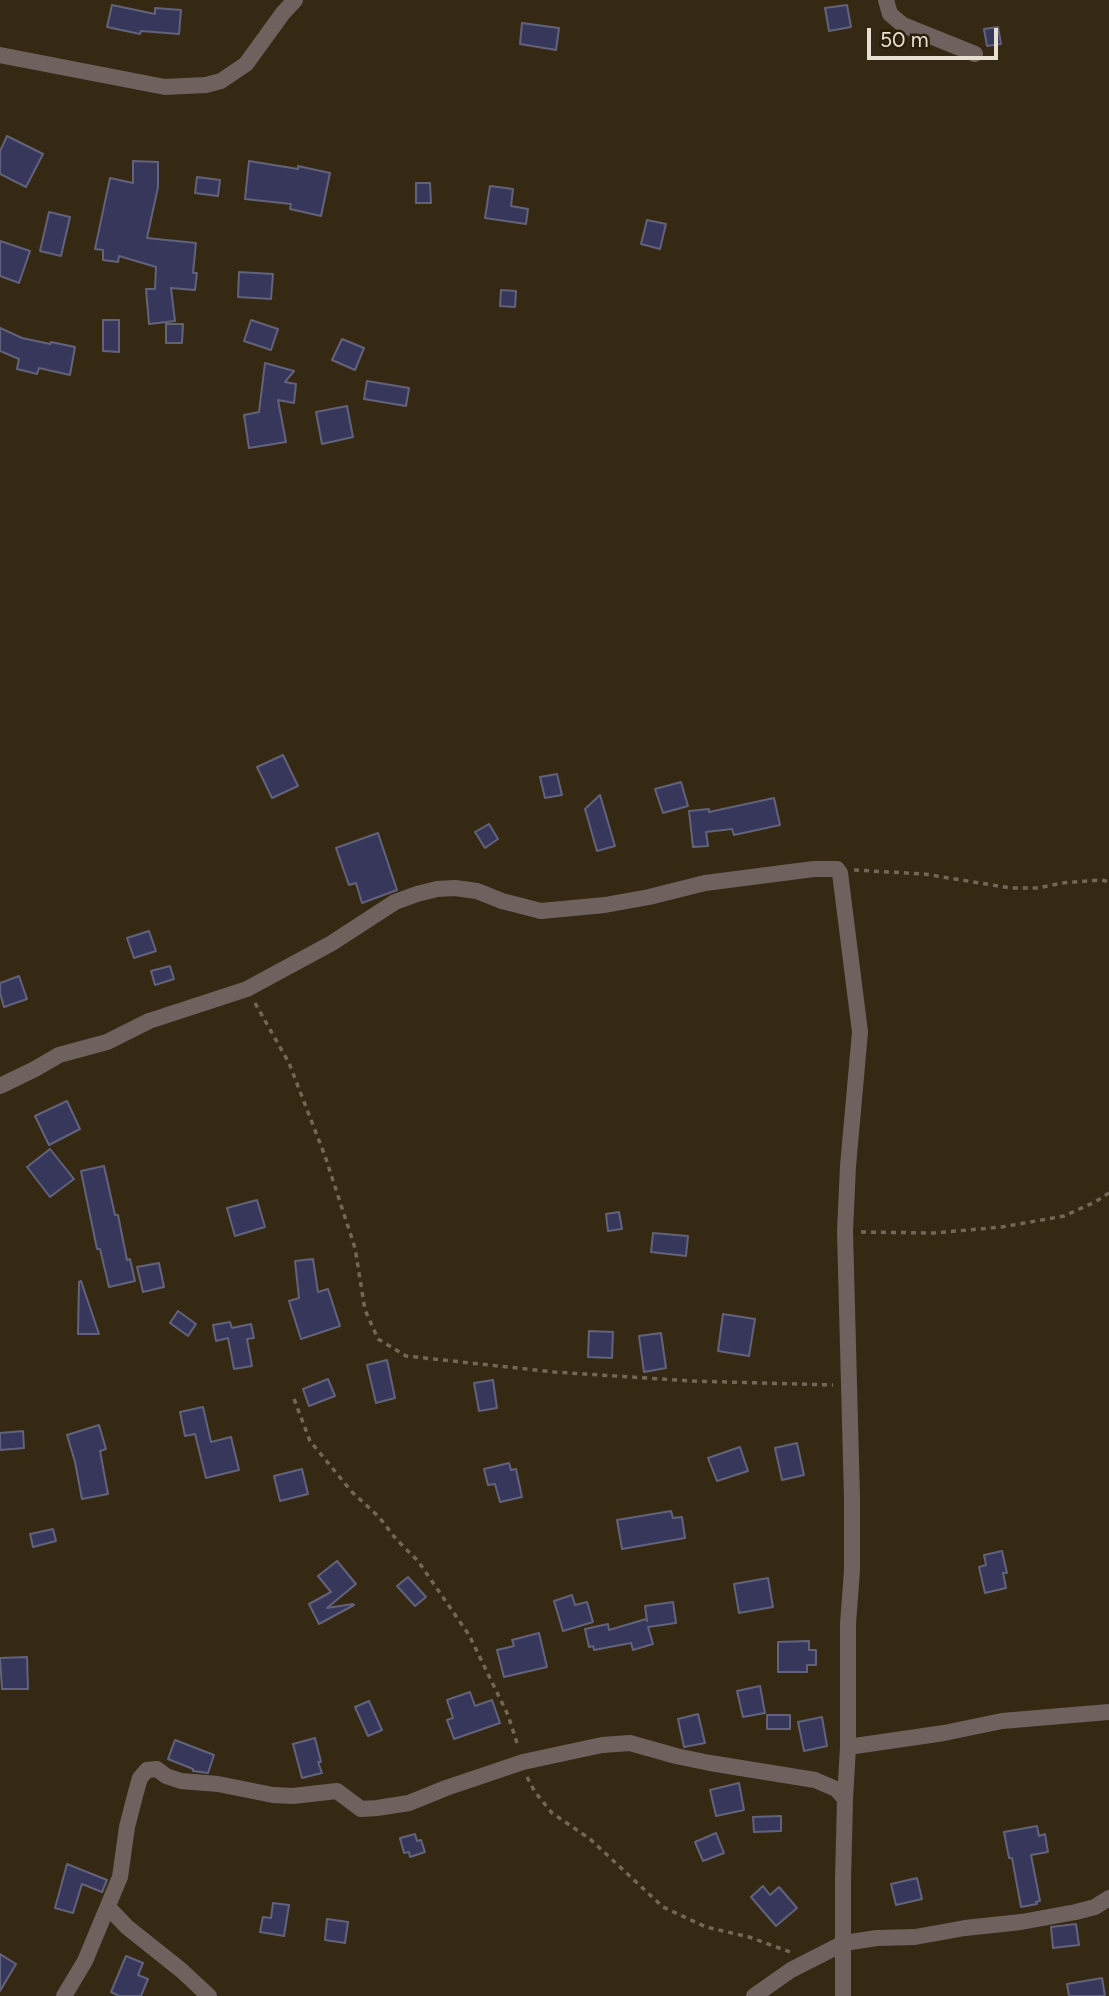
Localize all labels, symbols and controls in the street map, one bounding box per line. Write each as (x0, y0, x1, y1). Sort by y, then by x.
scale bar (871, 14, 1002, 58)
text: 50 m (880, 27, 929, 52)

